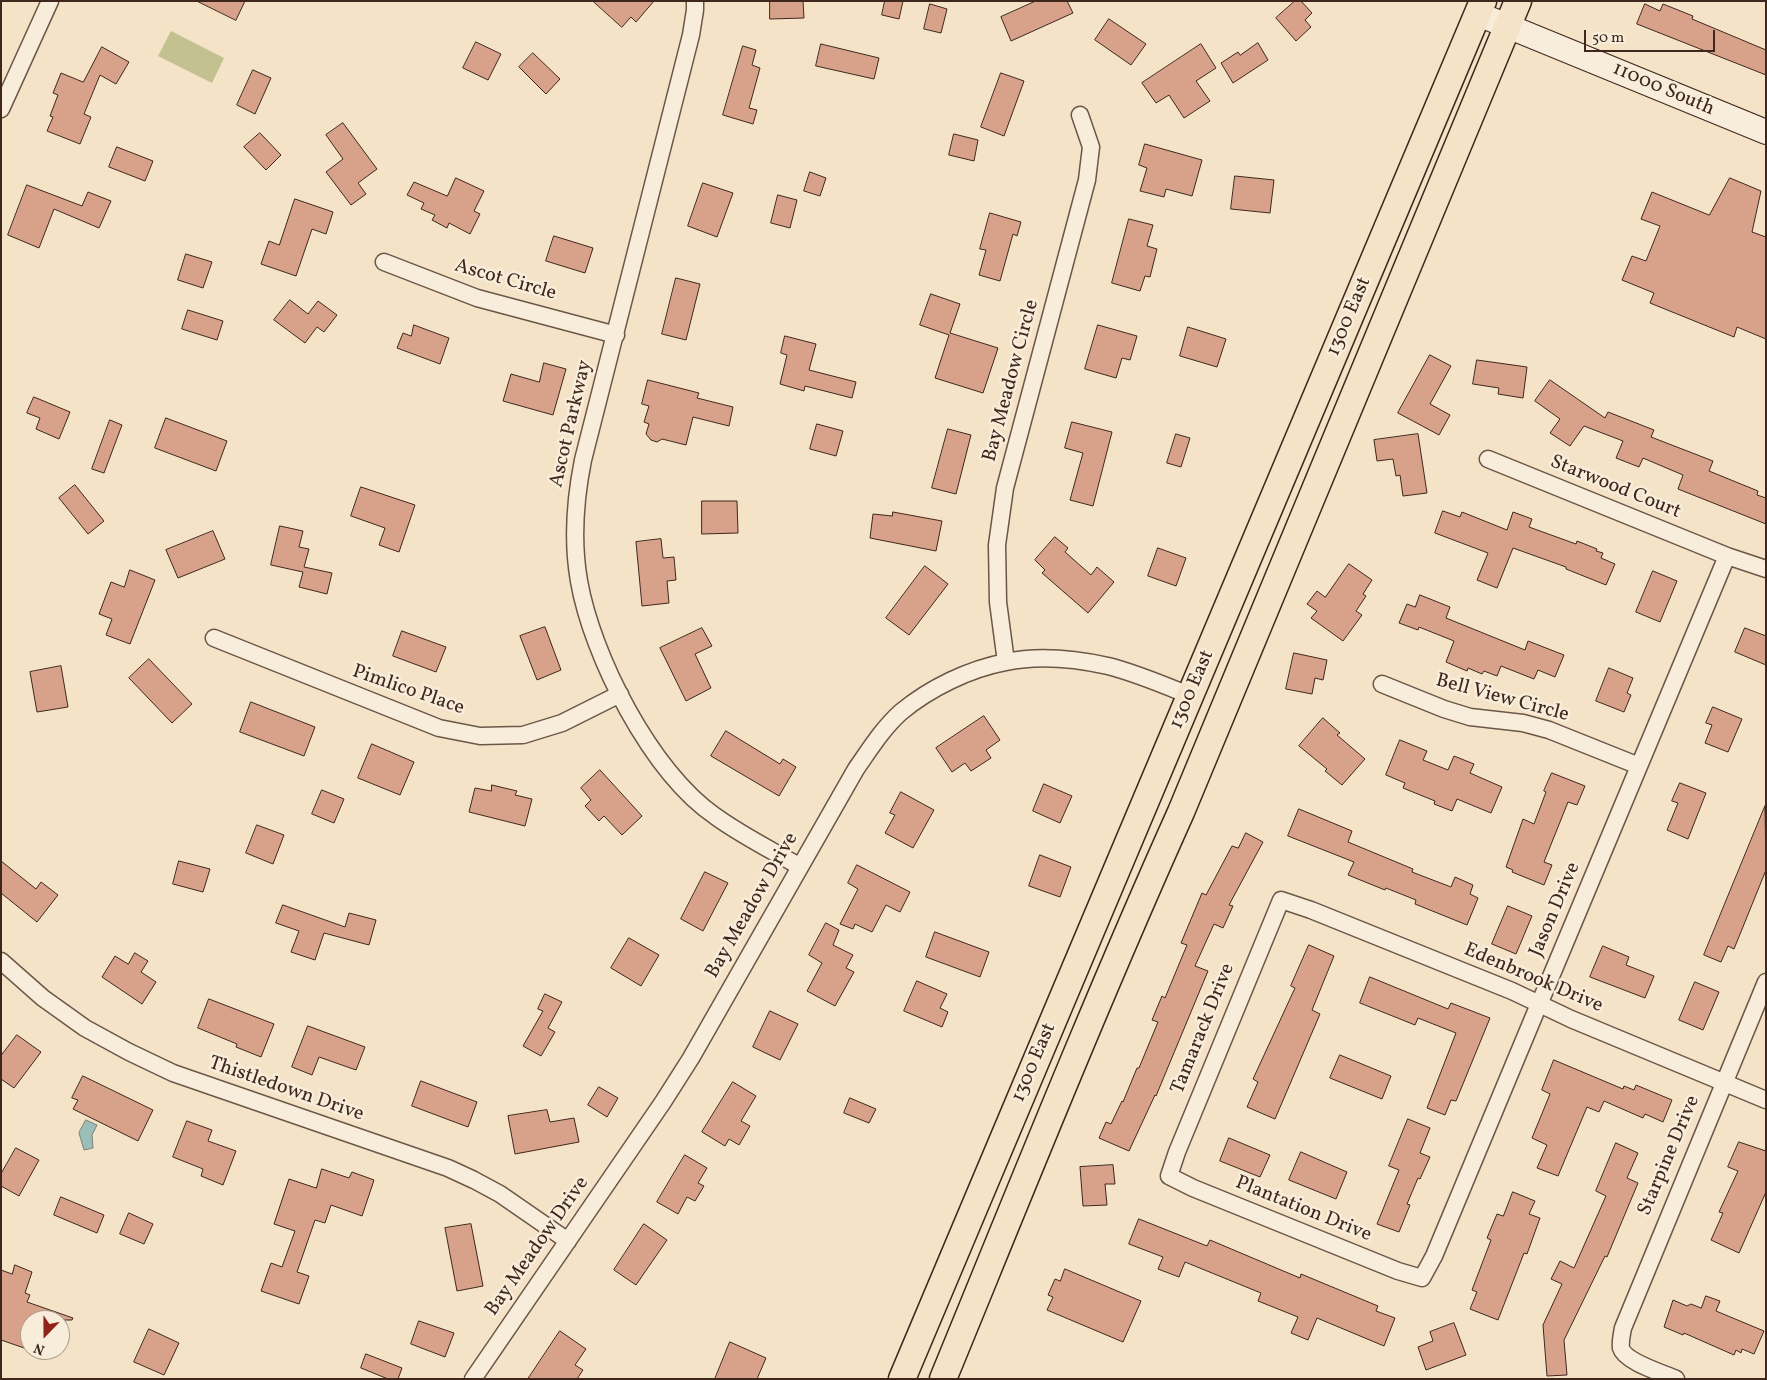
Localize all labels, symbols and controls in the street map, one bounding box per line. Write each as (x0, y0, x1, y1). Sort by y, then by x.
scale bar (1587, 20, 1718, 52)
text: 50 m (1592, 28, 1624, 49)
street label: 11000 South (1608, 58, 1718, 122)
street label: Ascot Circle (451, 255, 559, 307)
street label: 1300 East (1323, 274, 1377, 360)
street label: Bay Meadow Circle (979, 297, 1045, 465)
street label: Ascot Parkway (546, 358, 598, 490)
street label: Starwood Court (1546, 451, 1684, 525)
street label: 1300 East (1166, 647, 1220, 733)
street label: Pimlico Place (349, 661, 467, 721)
street label: Bell View Circle (1433, 670, 1571, 728)
street label: Bay Meadow Drive (702, 829, 804, 983)
street label: Jason Drive (1525, 859, 1587, 961)
street label: Edenbrook Drive (1460, 939, 1606, 1019)
street label: Tamarack Drive (1167, 960, 1241, 1098)
street label: 1300 East (1008, 1020, 1062, 1106)
street label: Thistledown Drive (205, 1052, 367, 1128)
street label: Starpine Drive (1634, 1092, 1706, 1220)
street label: Plantation Drive (1231, 1172, 1375, 1248)
street label: Bay Meadow Drive (481, 1173, 595, 1321)
north arrow (20, 1310, 70, 1360)
text: N (31, 1338, 48, 1359)

